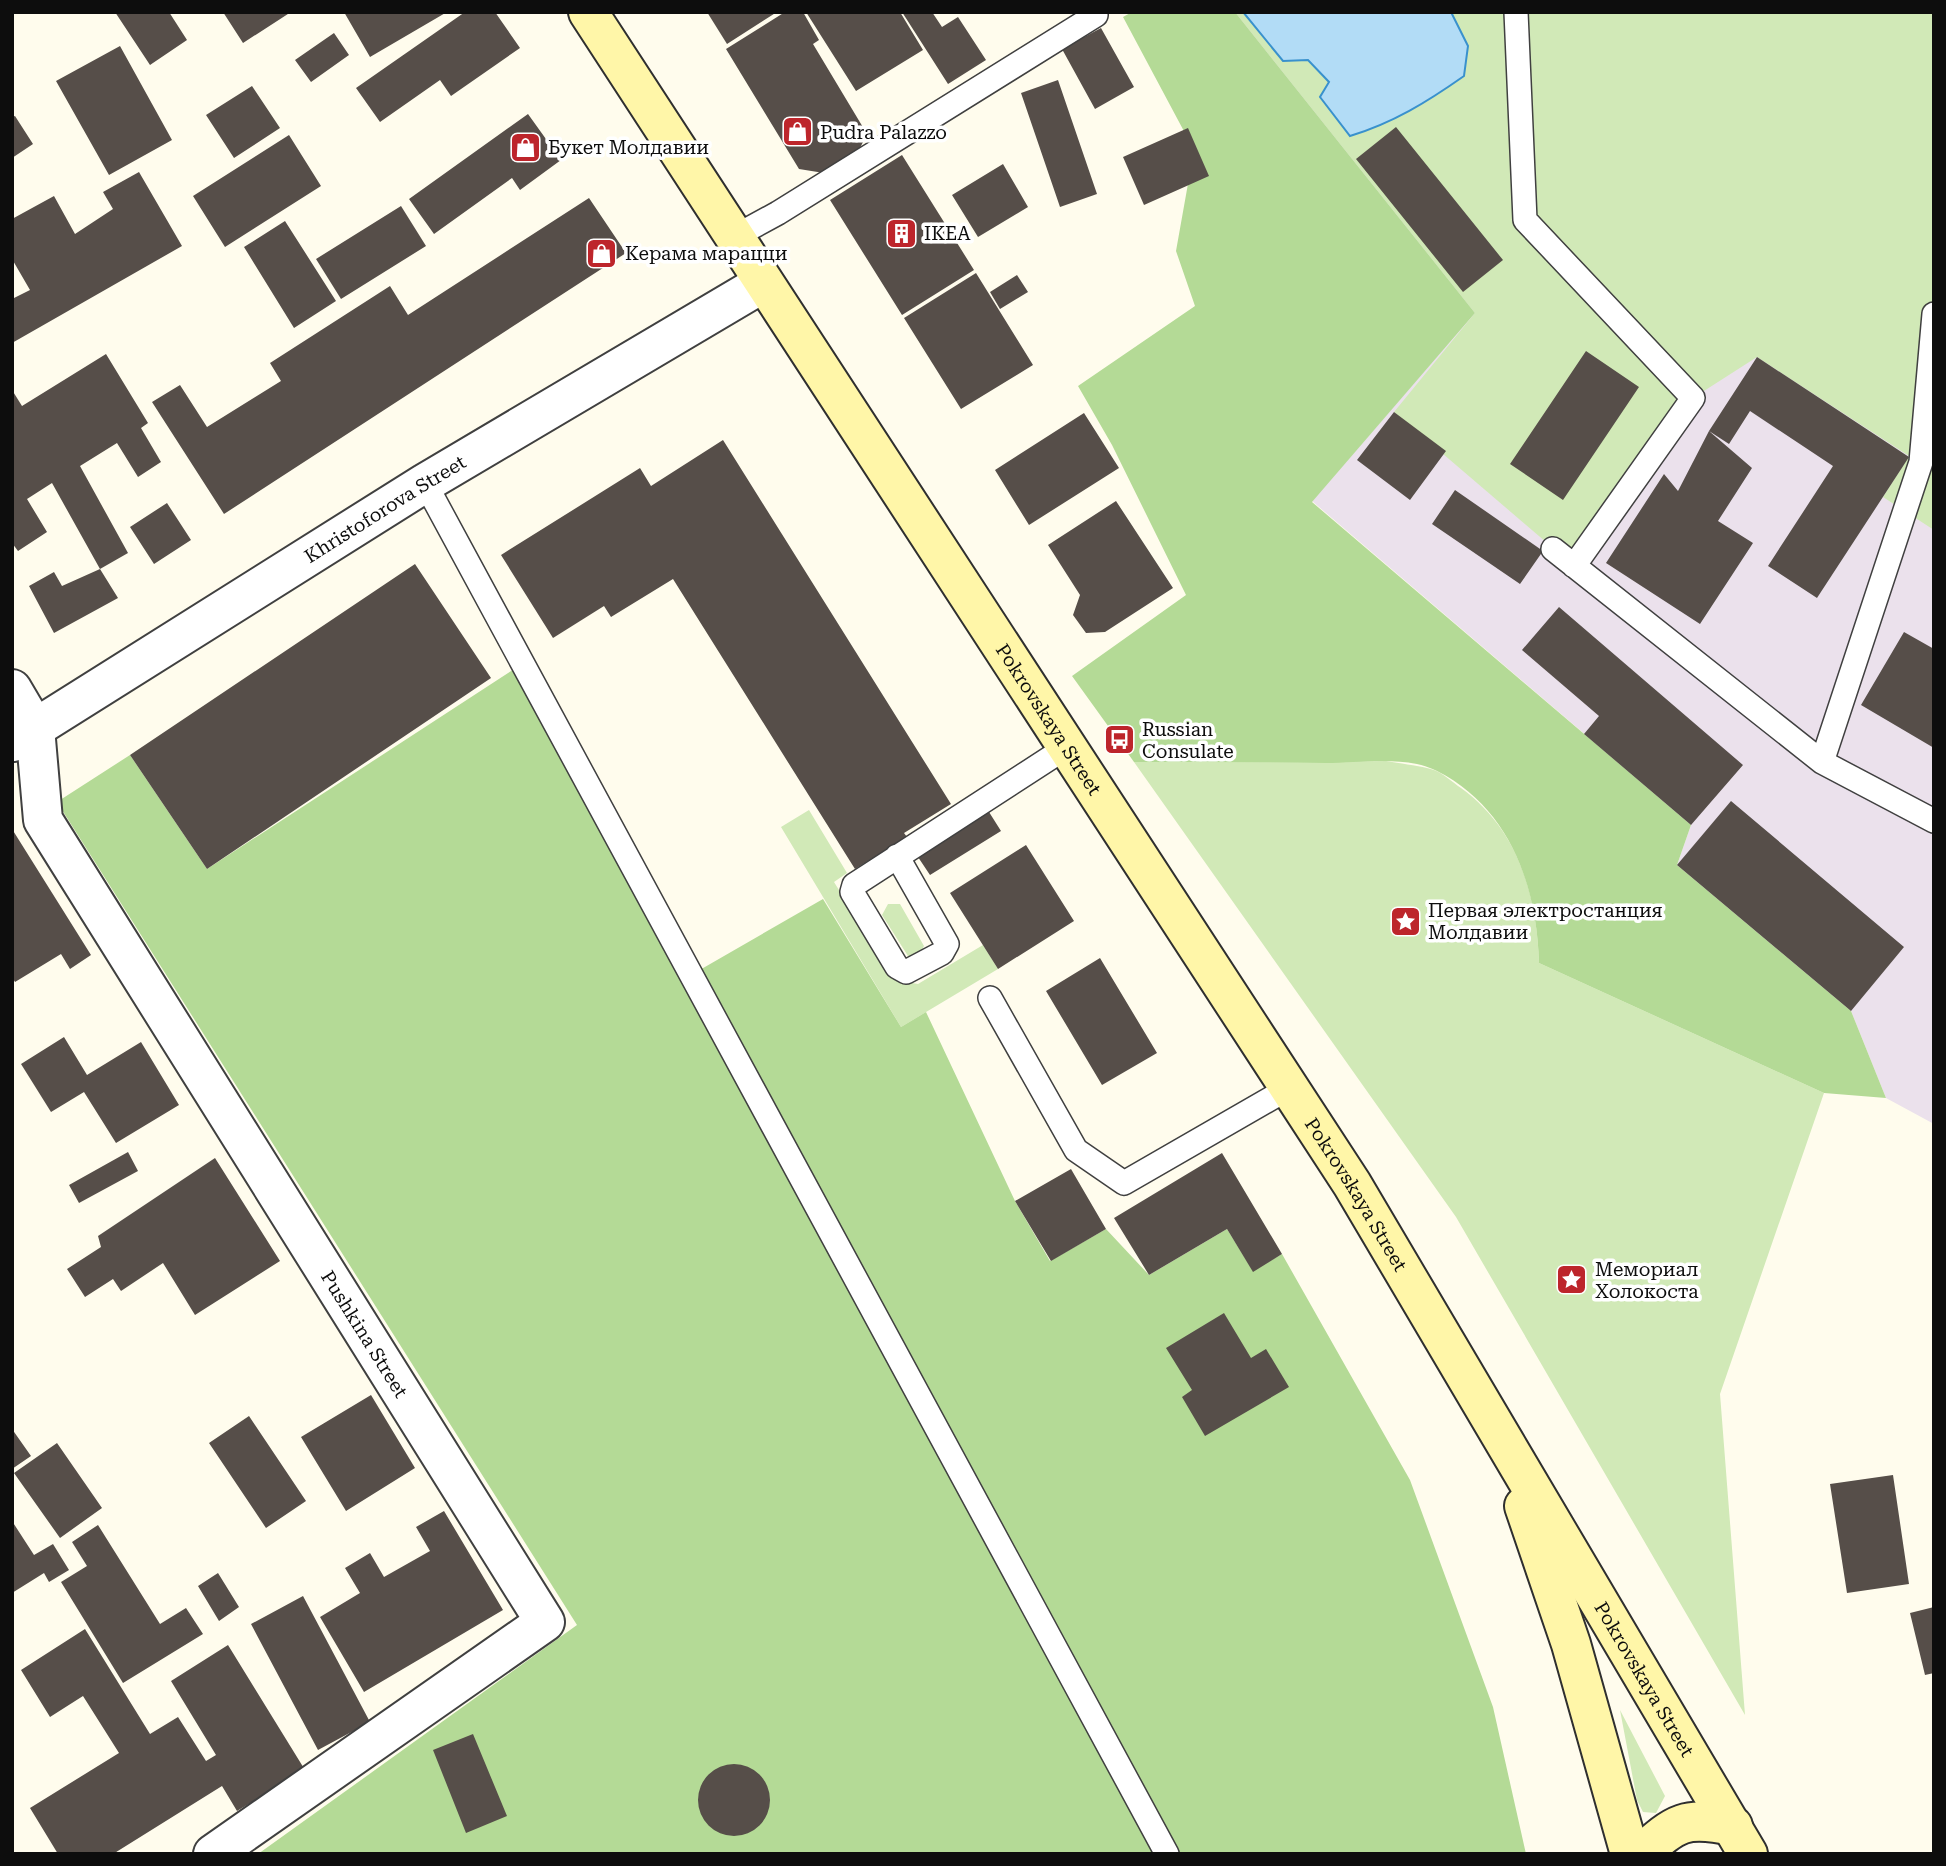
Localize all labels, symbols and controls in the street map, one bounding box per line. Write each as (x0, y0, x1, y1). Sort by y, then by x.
shop icon: Pudra Palazzo (780, 115, 814, 149)
place label: Pudra Palazzo (820, 121, 947, 144)
shop icon: Букет Молдавии (508, 130, 542, 164)
place label: Букет Молдавии (548, 136, 709, 159)
building icon: IKEA (884, 216, 918, 250)
place label: IKEA (924, 222, 971, 245)
shop icon: Керама марацци (585, 236, 619, 270)
place label: Керама марацци (625, 242, 788, 265)
street label: Khristoforova Street (300, 451, 470, 568)
street label: Pokrovskaya Street (991, 639, 1106, 799)
place label: Russian Consulate (1142, 718, 1234, 763)
bus stop icon: Russian Consulate (1102, 723, 1136, 757)
place label: Первая электростанция Молдавии (1428, 899, 1663, 944)
place icon: Первая электростанция Молдавии (1388, 904, 1422, 938)
street label: Pokrovskaya Street (1300, 1113, 1412, 1275)
place label: Мемориал Холокоста (1595, 1258, 1699, 1303)
place icon: Мемориал Холокоста (1555, 1263, 1589, 1297)
street label: Pushkina Street (316, 1267, 413, 1402)
street label: Pokrovskaya Street (1589, 1598, 1699, 1761)

